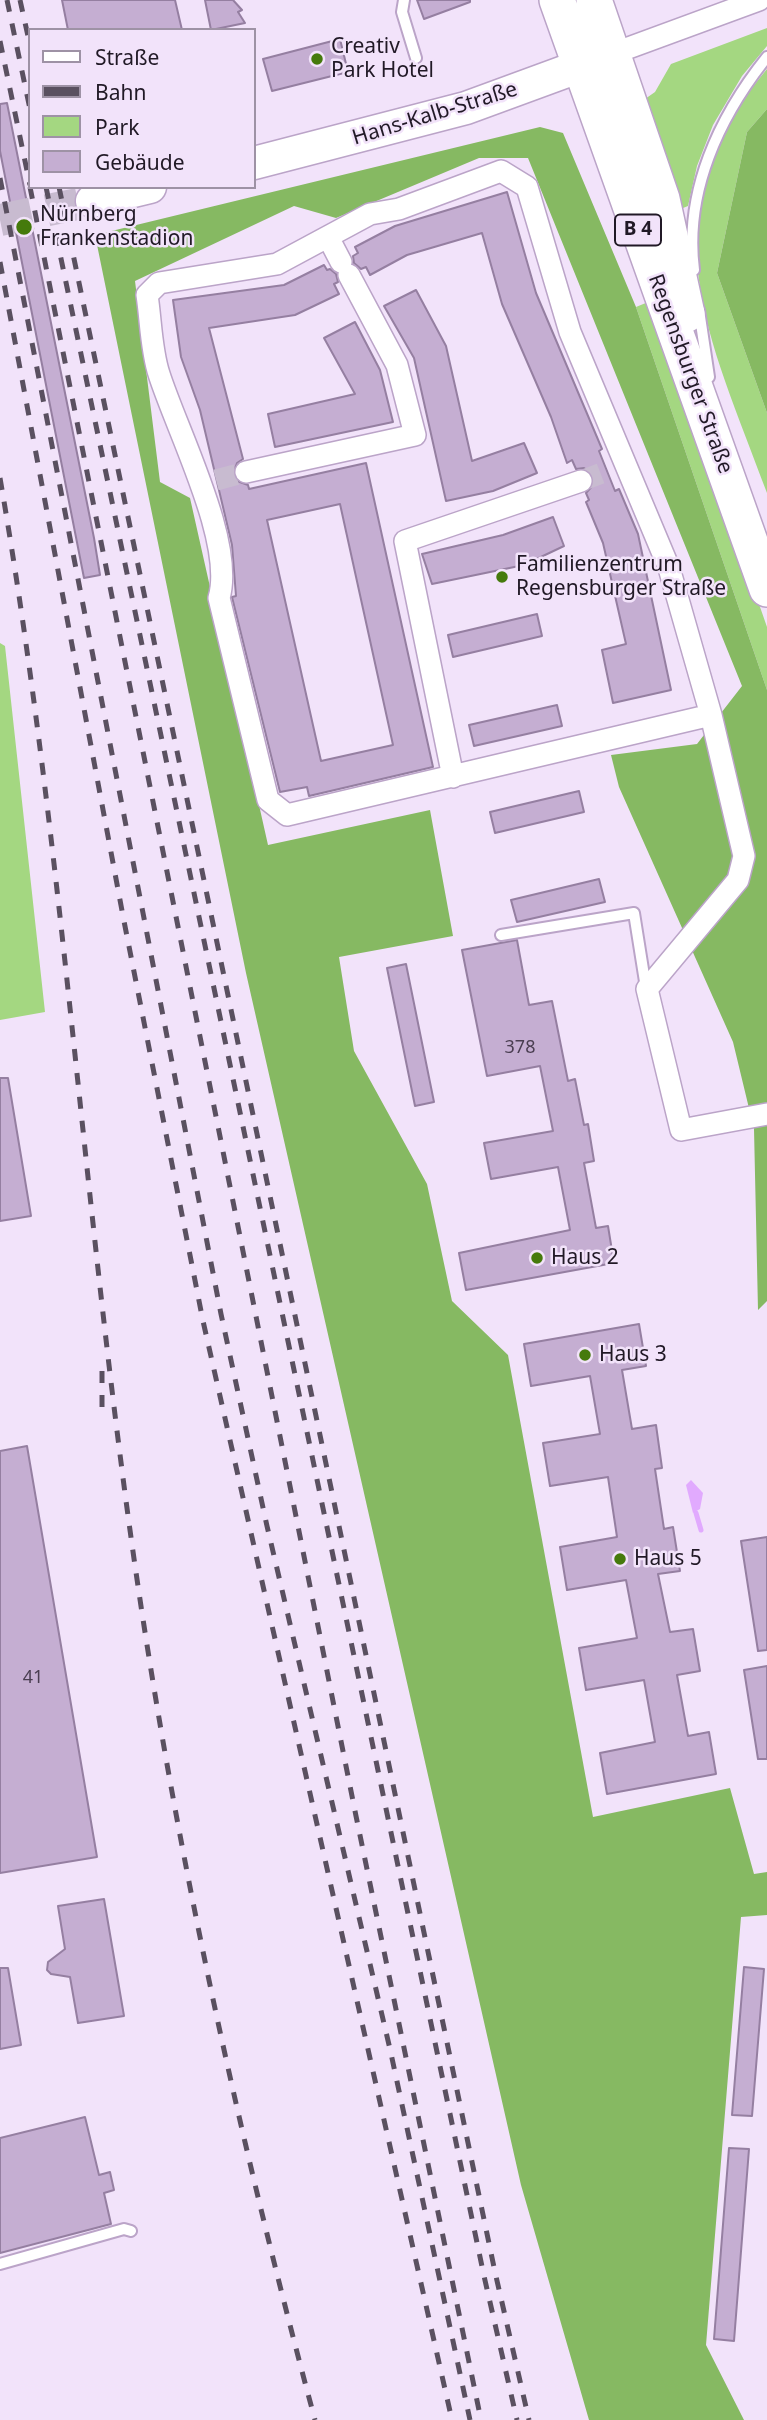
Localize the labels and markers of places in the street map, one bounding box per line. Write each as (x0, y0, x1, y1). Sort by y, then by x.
place label: Creativ Park Hotel (331, 34, 434, 84)
marker: Creativ Park Hotel (309, 51, 325, 67)
place label: Nürnberg Frankenstadion (40, 202, 193, 252)
marker: Nürnberg Frankenstadion (14, 217, 34, 237)
place label: Familienzentrum Regensburger Straße (516, 552, 726, 602)
marker: Familienzentrum Regensburger Straße (494, 569, 510, 585)
place label: Haus 2 (551, 1245, 619, 1271)
marker: Haus 2 (529, 1250, 545, 1266)
place label: Haus 3 (599, 1342, 667, 1368)
marker: Haus 3 (577, 1347, 593, 1363)
place label: Haus 5 (634, 1546, 702, 1572)
marker: Haus 5 (612, 1551, 628, 1567)

